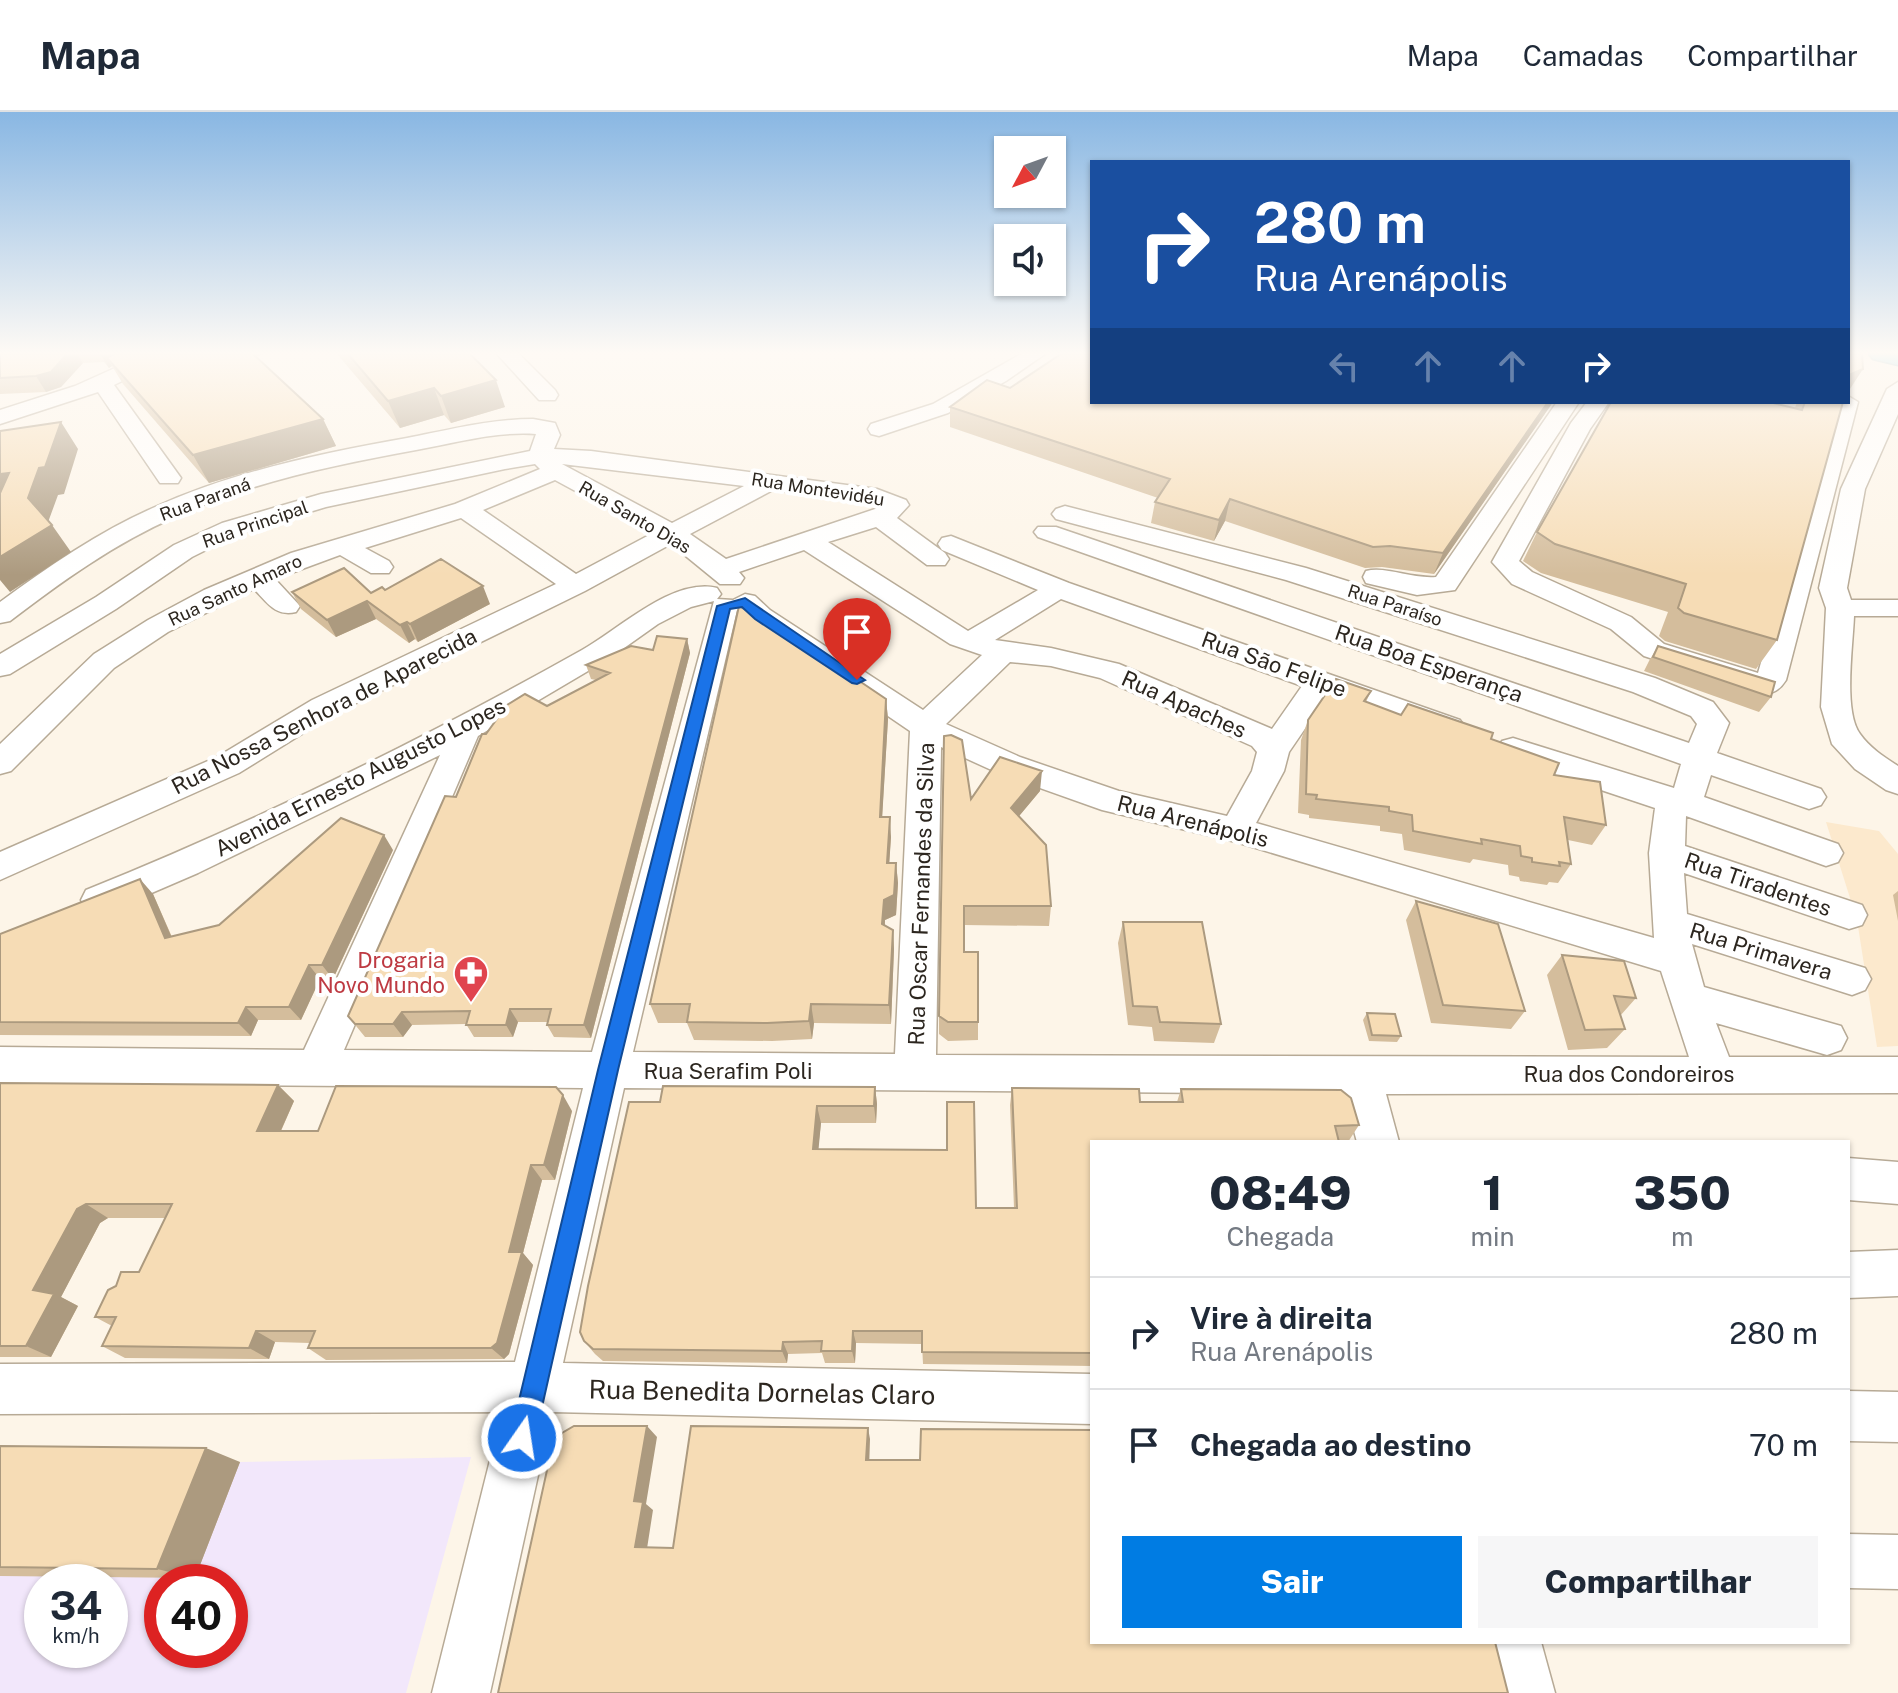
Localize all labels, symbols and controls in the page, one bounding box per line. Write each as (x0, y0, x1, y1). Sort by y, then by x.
text: Mapa (40, 33, 141, 78)
text: Mapa (1407, 39, 1479, 72)
text: Camadas (1523, 39, 1643, 72)
text: Compartilhar (1687, 39, 1858, 72)
north arrow (994, 136, 1066, 208)
map controls (994, 136, 1066, 296)
text: 280 m (1254, 190, 1426, 256)
icon: right (1122, 192, 1226, 296)
button: sound (994, 224, 1066, 296)
text: Rua Arenápolis (1254, 257, 1508, 299)
icon: left (1322, 344, 1366, 388)
icon: ahead (1406, 344, 1450, 388)
icon: ahead (1490, 344, 1534, 388)
icon: right (1574, 344, 1618, 388)
street label: Rua Montevidéu (750, 468, 886, 510)
street label: Rua Paraná (157, 473, 253, 525)
street label: Rua Santo Dias (575, 476, 695, 558)
street label: Rua Principal (199, 496, 311, 552)
street label: Rua Santo Amaro (165, 550, 305, 630)
street label: Rua Paraíso (1345, 580, 1445, 630)
pin (823, 598, 891, 680)
icon: arrive (835, 610, 879, 654)
street label: Rua Boa Esperança (1332, 619, 1526, 707)
street label: Rua Nossa Senhora de Aparecida (167, 622, 481, 800)
street label: Rua São Felipe (1198, 626, 1350, 702)
street label: Rua Apaches (1118, 665, 1250, 743)
street label: Avenida Ernesto Augusto Lopes (210, 692, 510, 862)
street label: Rua Oscar Fernandes da Silva (903, 742, 939, 1046)
street label: Rua Arenápolis (1115, 790, 1271, 852)
street label: Rua Tiradentes (1681, 847, 1835, 921)
street label: Rua Primavera (1687, 917, 1835, 985)
place label: Drogaria Novo Mundo (317, 947, 445, 998)
pharmacy icon: Drogaria Novo Mundo (452, 954, 490, 1004)
street label: Rua Serafim Poli (643, 1058, 813, 1084)
street label: Rua dos Condoreiros (1524, 1061, 1734, 1087)
text: 08:49 (1209, 1164, 1352, 1221)
text: 1 (1482, 1164, 1503, 1221)
text: 350 (1634, 1164, 1731, 1221)
text: Chegada (1226, 1221, 1334, 1252)
text: min (1471, 1221, 1515, 1252)
text: m (1671, 1221, 1694, 1252)
text: Vire à direita (1190, 1300, 1373, 1336)
icon: right (1122, 1311, 1166, 1355)
text: 280 m (1729, 1315, 1818, 1351)
text: Rua Arenápolis (1190, 1336, 1373, 1367)
street label: Rua Benedita Dornelas Claro (588, 1373, 936, 1411)
position arrow (480, 1396, 564, 1480)
icon: arrive (1122, 1423, 1166, 1467)
text: Chegada ao destino (1190, 1427, 1471, 1463)
text: 70 m (1749, 1427, 1818, 1463)
button: Sair (1122, 1536, 1462, 1628)
button: Compartilhar (1478, 1536, 1818, 1628)
speed limit sign: 40 (144, 1564, 248, 1668)
text: 34 (50, 1582, 102, 1629)
text: km/h (52, 1624, 100, 1648)

